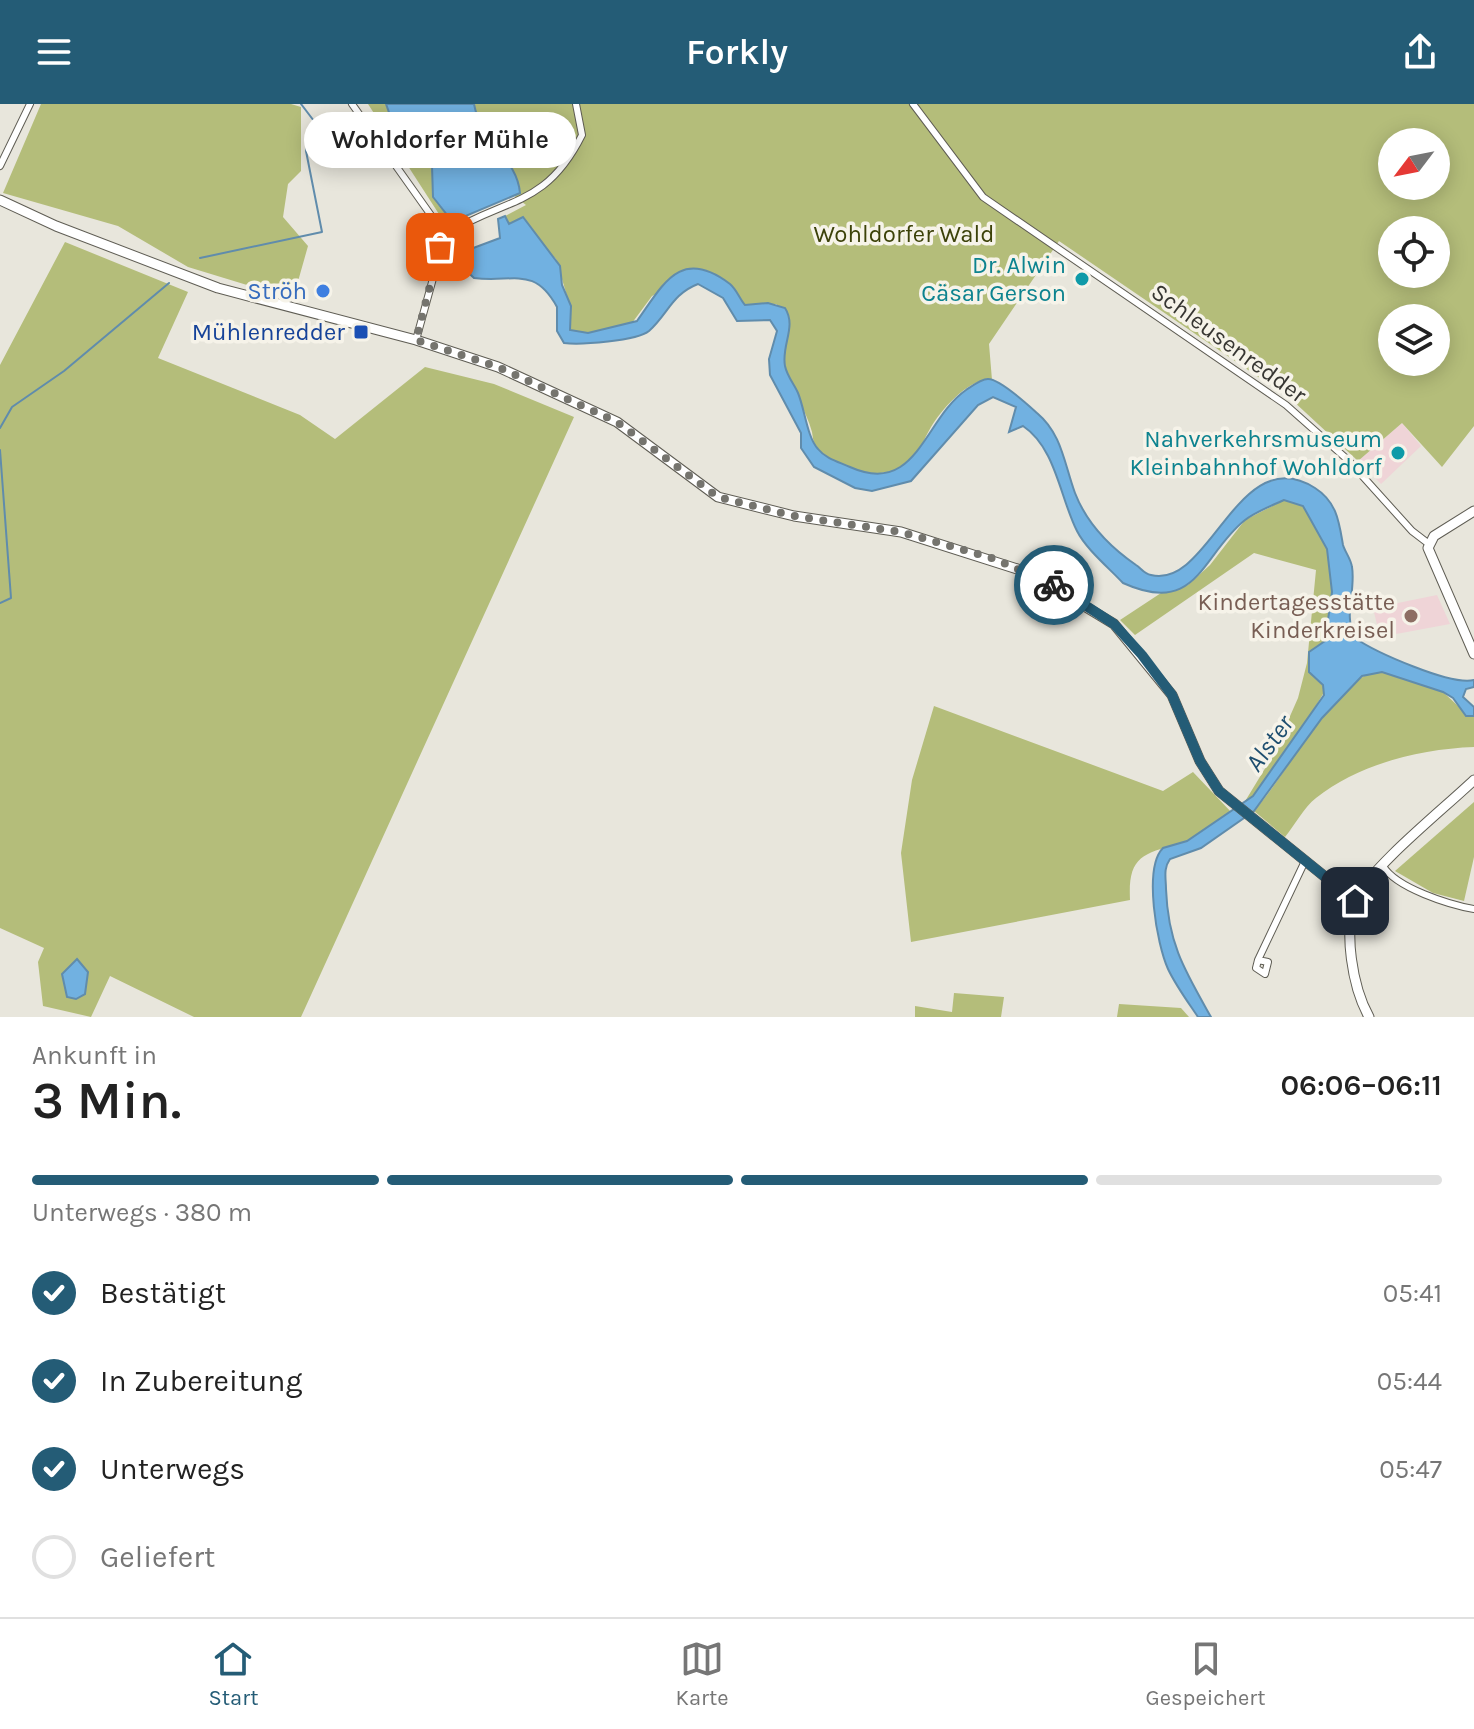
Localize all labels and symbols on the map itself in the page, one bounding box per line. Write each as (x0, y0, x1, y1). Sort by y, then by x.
callout: Wohldorfer Mühle (304, 111, 576, 167)
north arrow (1378, 128, 1450, 200)
pin (406, 213, 474, 281)
park label: Wohldorfer Wald (814, 220, 994, 248)
place label: Dr. Alwin Cäsar Gerson (921, 251, 1066, 307)
marker: Dr. Alwin Cäsar Gerson (1073, 270, 1091, 288)
place label: Ströh (247, 277, 307, 305)
street label: Schleusenredder (1146, 277, 1312, 409)
marker: Ströh (314, 282, 332, 300)
place label: Mühlenredder (192, 318, 345, 346)
marker: Mühlenredder (352, 323, 370, 341)
place label: Nahverkehrsmuseum Kleinbahnhof Wohldorf (1130, 425, 1383, 481)
marker: Nahverkehrsmuseum Kleinbahnhof Wohldorf (1389, 444, 1407, 462)
courier (1014, 545, 1094, 625)
place label: Kindertagesstätte Kinderkreisel (1198, 588, 1395, 644)
marker: Kindertagesstätte Kinderkreisel (1402, 607, 1420, 625)
water label: Alster (1239, 708, 1301, 778)
pin (1321, 867, 1389, 935)

